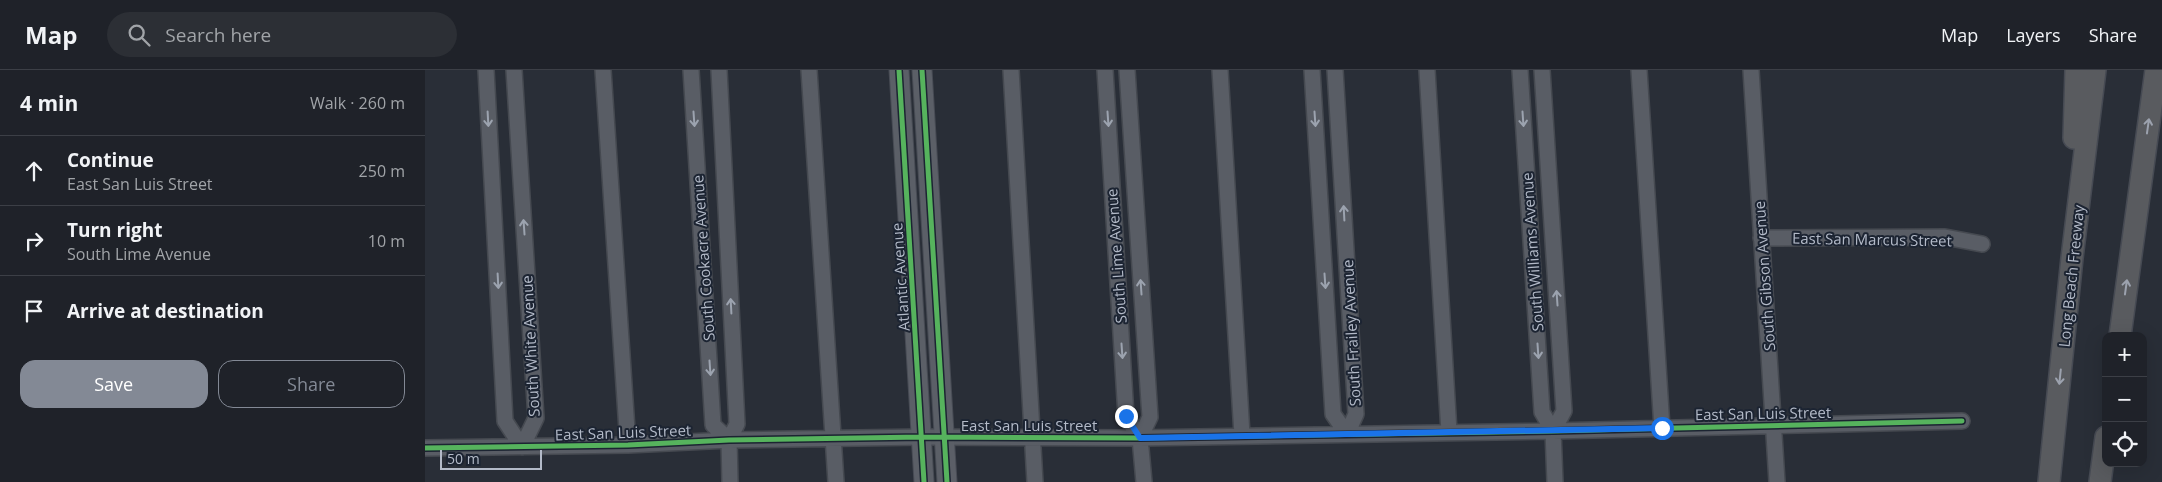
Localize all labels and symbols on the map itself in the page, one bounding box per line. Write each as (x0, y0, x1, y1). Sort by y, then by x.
one-way arrow (484, 110, 493, 126)
one-way arrow (689, 110, 698, 126)
one-way arrow (1103, 110, 1112, 126)
one-way arrow (1310, 110, 1319, 126)
one-way arrow (1519, 110, 1528, 126)
one-way arrow (2144, 119, 2154, 135)
street label: South Williams Avenue (1516, 172, 1548, 332)
street label: South Cookacre Avenue (687, 174, 719, 342)
street label: South Lime Avenue (1101, 188, 1131, 324)
street label: South Gibson Avenue (1749, 200, 1779, 352)
street label: Long Beach Freeway (2054, 203, 2088, 348)
one-way arrow (1339, 205, 1348, 221)
one-way arrow (520, 219, 529, 235)
street label: Atlantic Avenue (886, 222, 914, 332)
street label: East San Marcus Street (1792, 228, 1952, 250)
street label: South Frailey Avenue (1337, 259, 1365, 407)
one-way arrow (493, 273, 502, 289)
one-way arrow (1320, 273, 1329, 289)
street label: South White Avenue (516, 275, 544, 417)
one-way arrow (1137, 279, 1146, 295)
one-way arrow (2122, 280, 2132, 296)
one-way arrow (1552, 290, 1561, 306)
one-way arrow (727, 298, 736, 314)
one-way arrow (1117, 342, 1126, 358)
one-way arrow (1533, 342, 1542, 358)
one-way arrow (705, 360, 714, 376)
one-way arrow (2055, 368, 2065, 384)
street label: East San Luis Street (1695, 402, 1831, 424)
route end (1115, 405, 1138, 428)
street label: East San Luis Street (961, 415, 1097, 435)
route start (1651, 417, 1674, 440)
street label: East San Luis Street (554, 420, 692, 444)
scale bar (440, 447, 543, 470)

